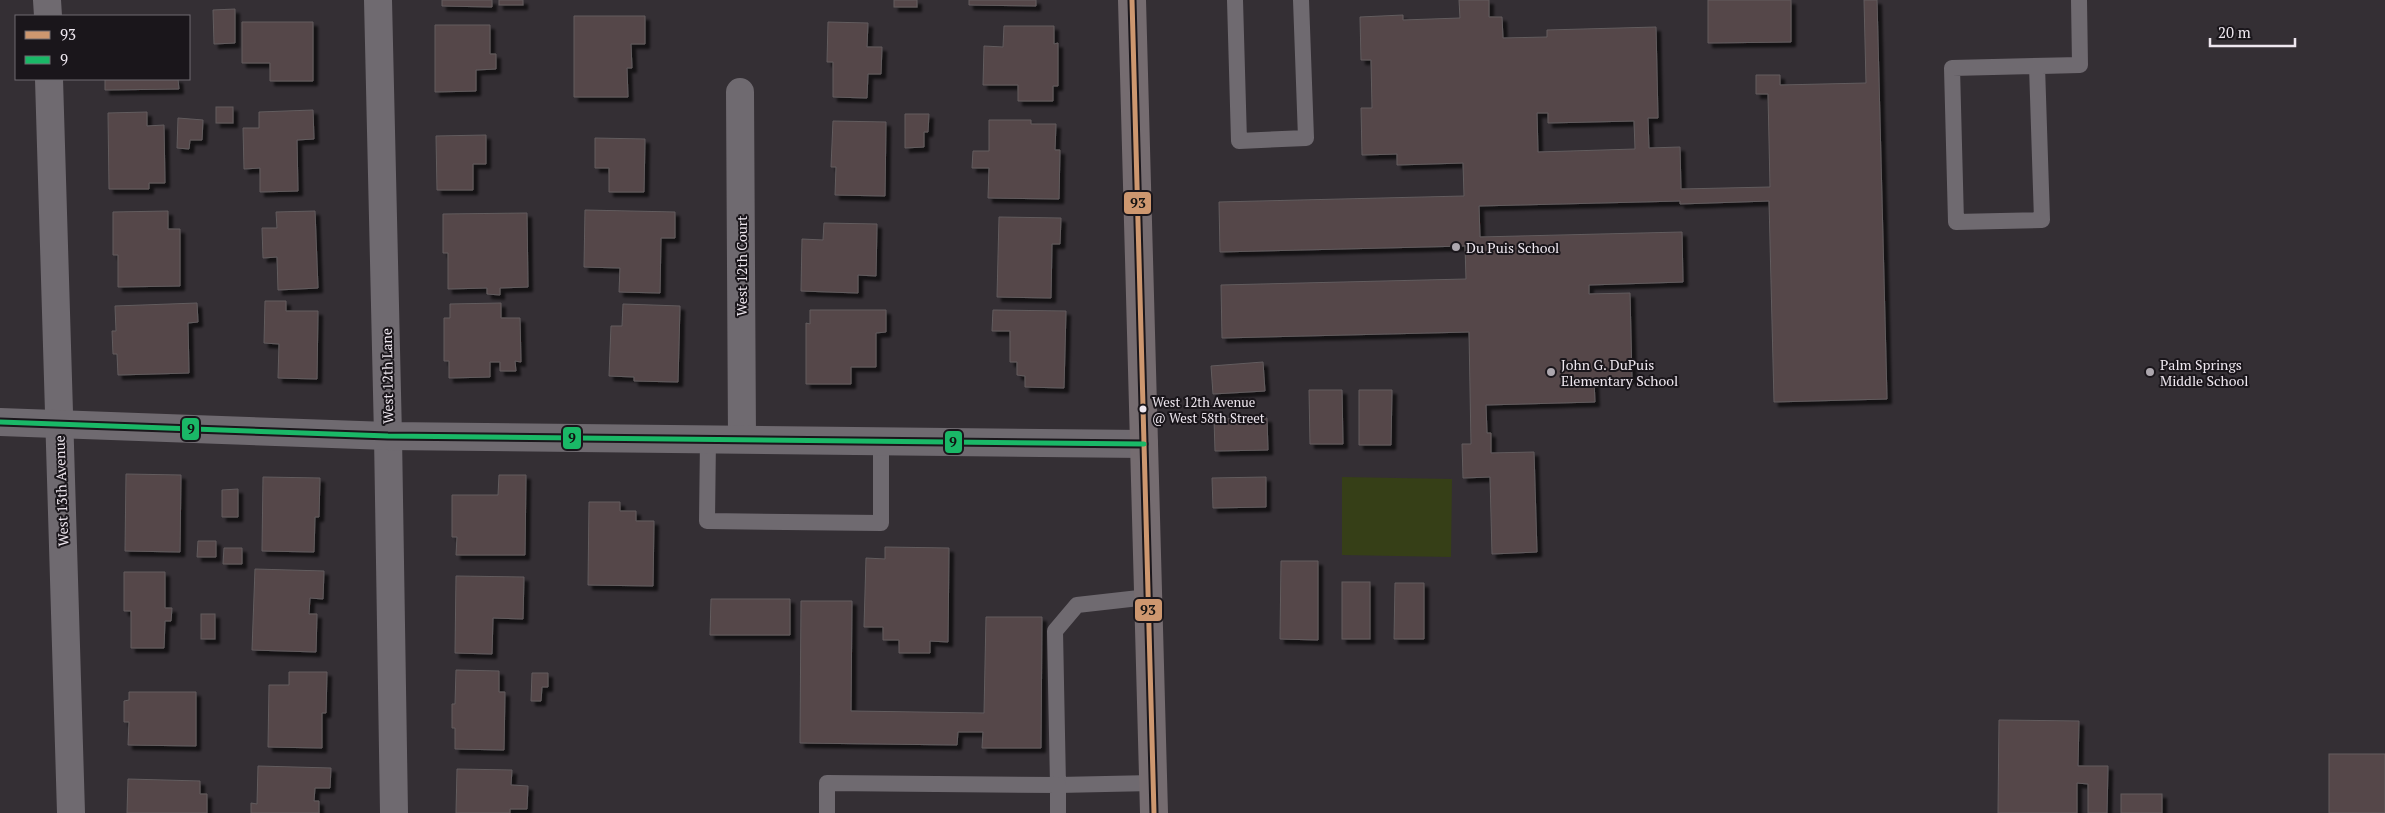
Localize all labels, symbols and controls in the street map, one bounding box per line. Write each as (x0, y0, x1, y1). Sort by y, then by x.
legend (15, 15, 190, 80)
scale bar (2210, 15, 2295, 47)
text: 20 m (2218, 22, 2251, 42)
text: 93 (60, 24, 76, 44)
text: 9 (60, 49, 68, 69)
line badge: 93 (1123, 191, 1152, 215)
text: 93 (1130, 193, 1146, 212)
street label: West 12th Court (732, 215, 751, 316)
place label: Du Puis School (1466, 238, 1559, 257)
marker: Du Puis School (1450, 241, 1462, 253)
street label: West 12th Lane (377, 328, 397, 424)
place label: John G. DuPuis Elementary School (1561, 355, 1678, 390)
place label: Palm Springs Middle School (2160, 355, 2249, 390)
marker: John G. DuPuis Elementary School (1545, 366, 1557, 378)
marker: Palm Springs Middle School (2144, 366, 2156, 378)
place label: West 12th Avenue @ West 58th Street (1152, 393, 1265, 427)
marker: West 12th Avenue @ West 58th Street (1138, 404, 1148, 414)
line badge: 9 (181, 417, 200, 441)
text: 9 (187, 419, 195, 438)
line badge: 9 (562, 426, 582, 450)
text: 9 (568, 428, 576, 447)
line badge: 9 (944, 430, 963, 454)
text: 9 (949, 432, 957, 451)
street label: West 13th Avenue (50, 435, 72, 547)
line badge: 93 (1134, 598, 1163, 622)
text: 93 (1140, 600, 1156, 619)

